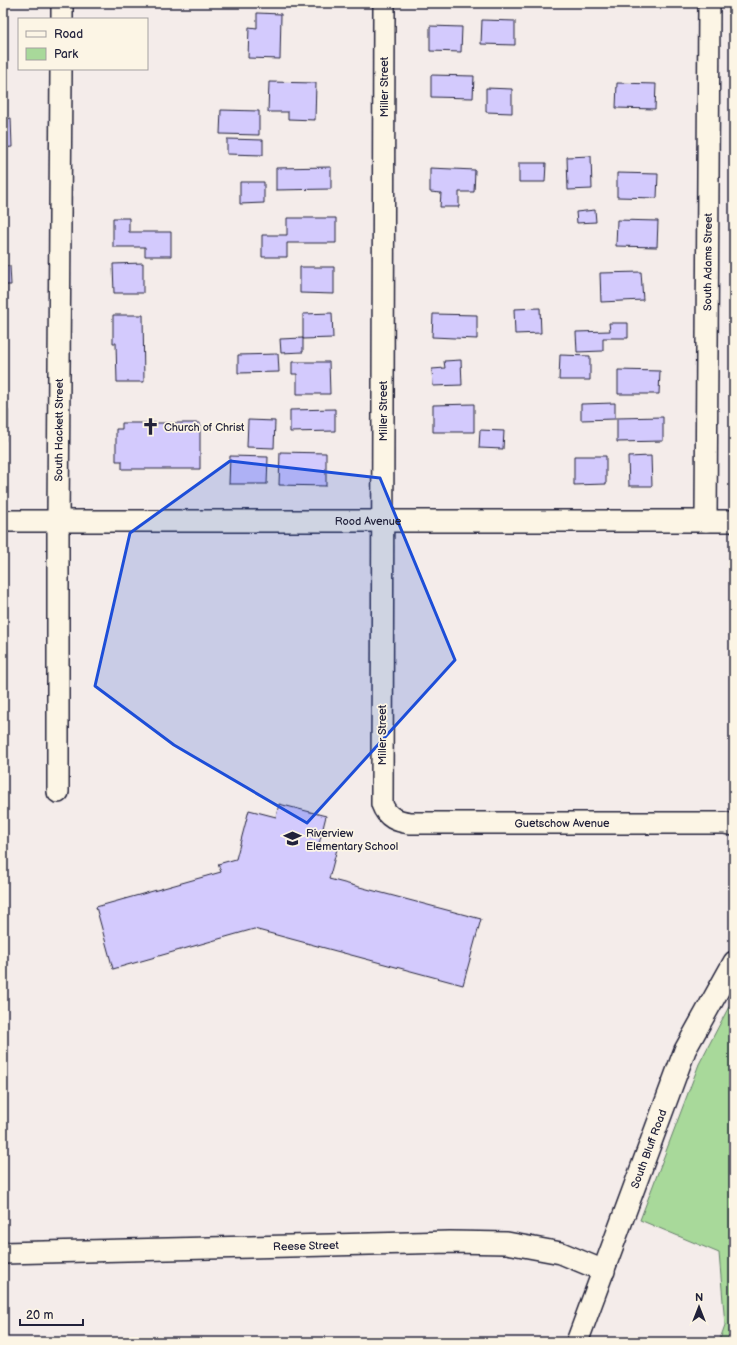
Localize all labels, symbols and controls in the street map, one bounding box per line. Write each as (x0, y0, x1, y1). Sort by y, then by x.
legend (18, 18, 148, 70)
text: Road (54, 27, 83, 42)
text: Park (54, 47, 78, 62)
street label: Miller Street (378, 56, 391, 117)
street label: South Adams Street (701, 212, 715, 311)
street label: South Hackett Street (52, 378, 66, 482)
street label: Miller Street (377, 380, 390, 441)
church icon: Church of Christ (141, 417, 161, 437)
place label: Church of Christ (164, 421, 245, 434)
street label: Rood Avenue (335, 515, 402, 528)
street label: Miller Street (376, 704, 389, 765)
street label: Guetschow Avenue (514, 817, 610, 830)
place label: Riverview Elementary School (306, 827, 398, 853)
school or university icon: Riverview Elementary School (283, 829, 303, 849)
street label: South Bluff Road (628, 1108, 669, 1190)
street label: Reese Street (273, 1239, 340, 1253)
north arrow (679, 1287, 719, 1327)
text: N (695, 1291, 703, 1304)
scale bar (20, 1301, 83, 1327)
text: 20 m (26, 1308, 53, 1323)

